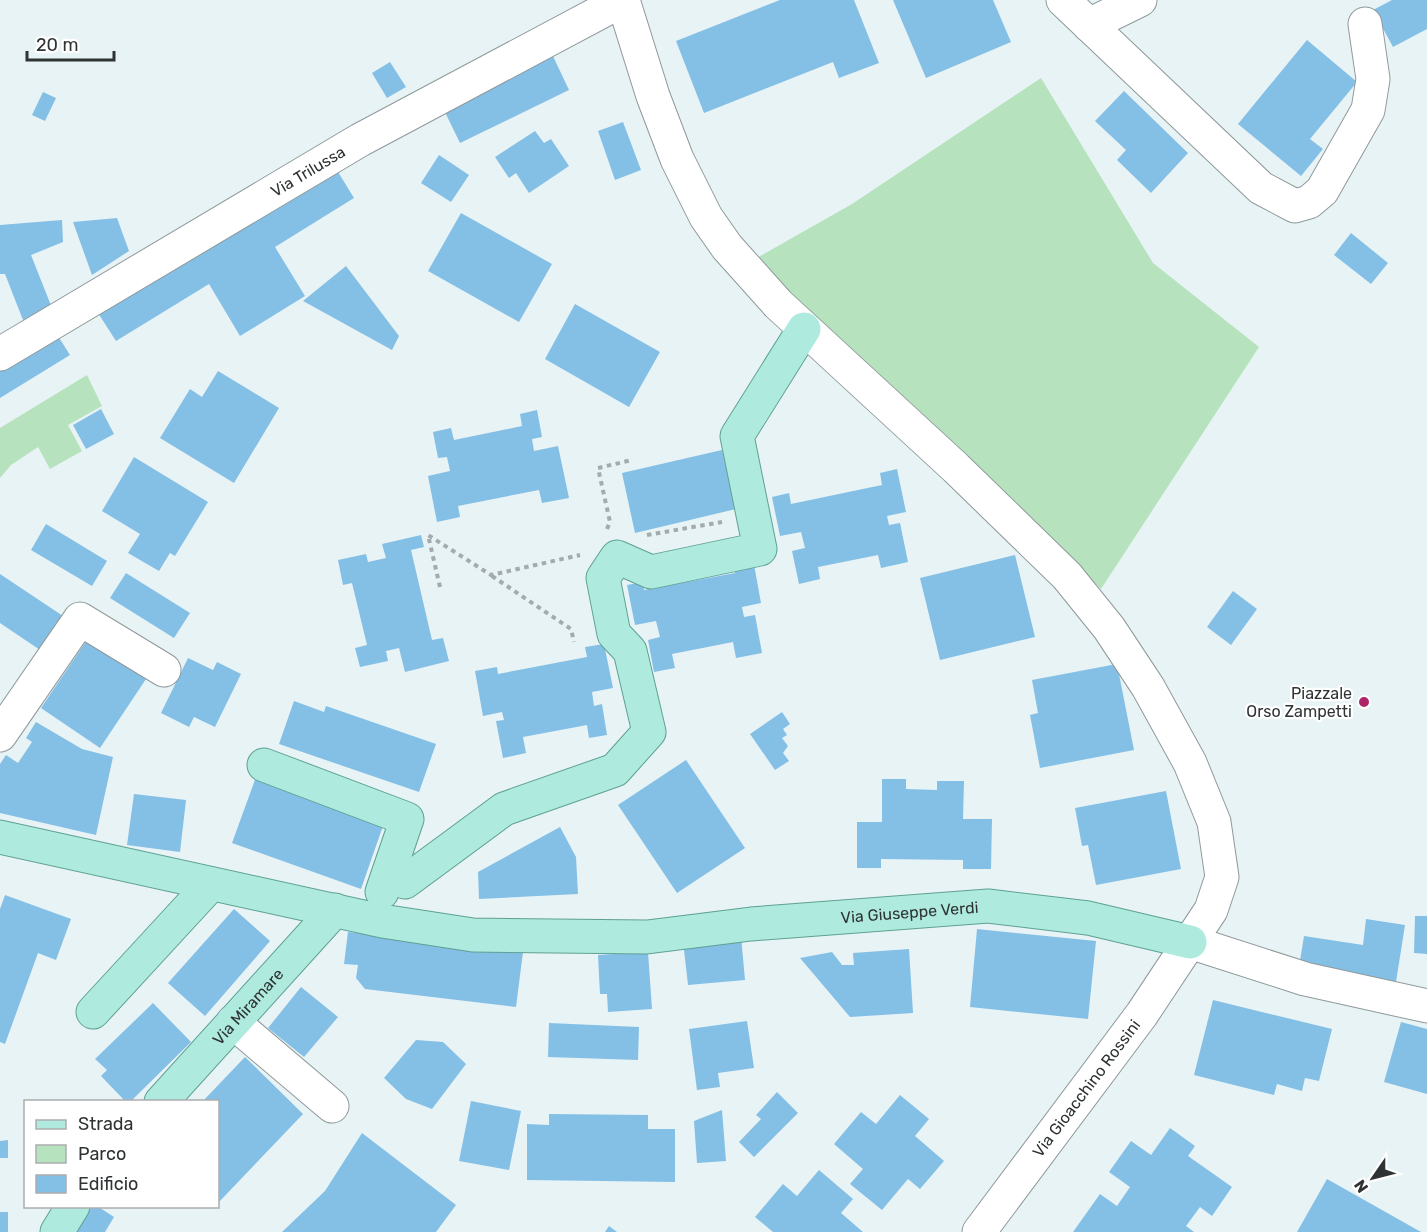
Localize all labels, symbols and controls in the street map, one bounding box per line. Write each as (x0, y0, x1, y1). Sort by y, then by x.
scale bar (27, 24, 114, 62)
text: 20 m (36, 34, 78, 56)
street label: Via Trilussa (267, 142, 349, 201)
place label: Piazzale Orso Zampetti (1246, 684, 1352, 721)
marker: Piazzale Orso Zampetti (1357, 695, 1371, 709)
street label: Via Giuseppe Verdi (840, 898, 979, 927)
street label: Via Miramare (209, 965, 287, 1049)
street label: Via Gioacchino Rossini (1028, 1016, 1144, 1161)
legend (24, 1100, 219, 1208)
text: Strada (78, 1113, 134, 1135)
text: Parco (78, 1143, 126, 1165)
north arrow (1343, 1148, 1403, 1208)
text: Edificio (78, 1173, 138, 1195)
text: N (1350, 1176, 1372, 1196)

